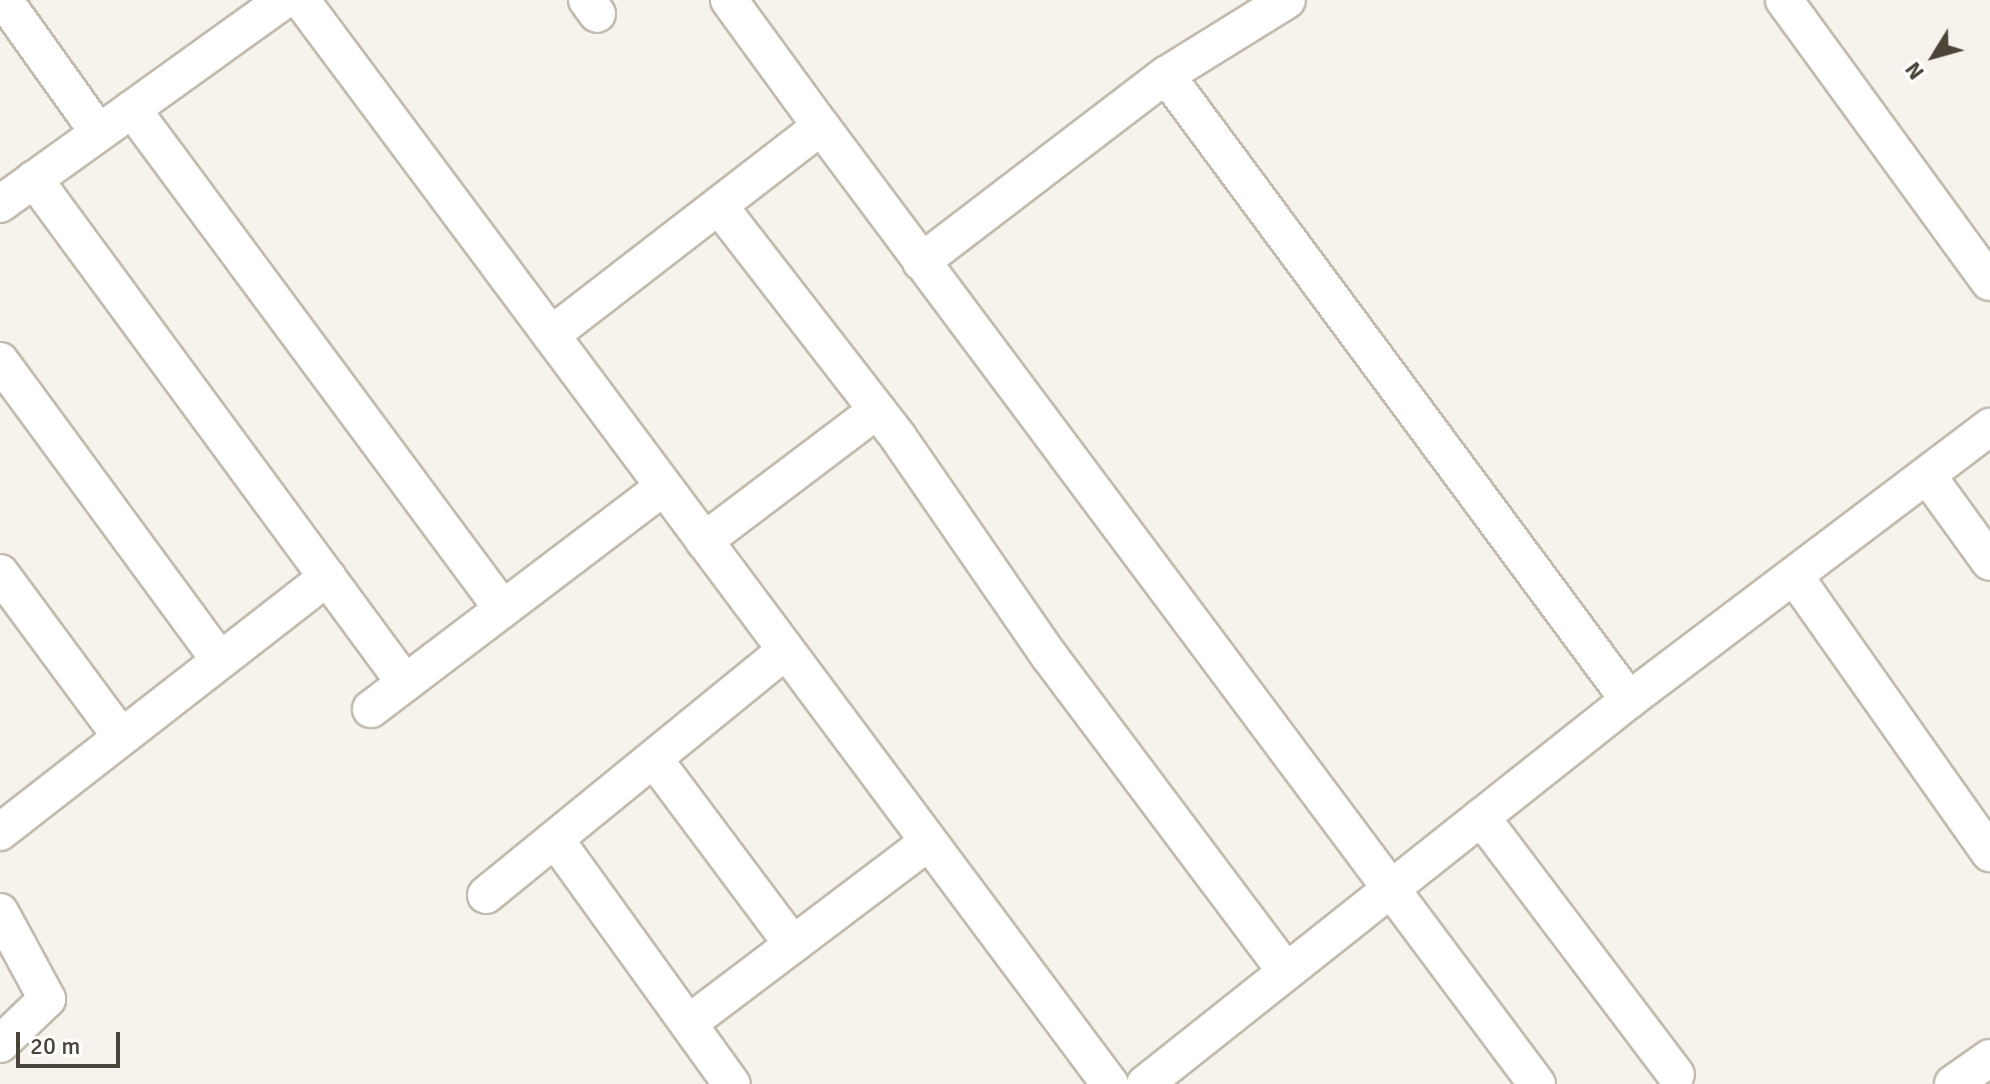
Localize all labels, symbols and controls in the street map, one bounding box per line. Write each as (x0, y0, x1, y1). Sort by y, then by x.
north arrow (1894, 16, 1974, 96)
text: N (1899, 57, 1930, 85)
scale bar (20, 1016, 124, 1066)
text: 20 m (30, 1031, 80, 1061)

